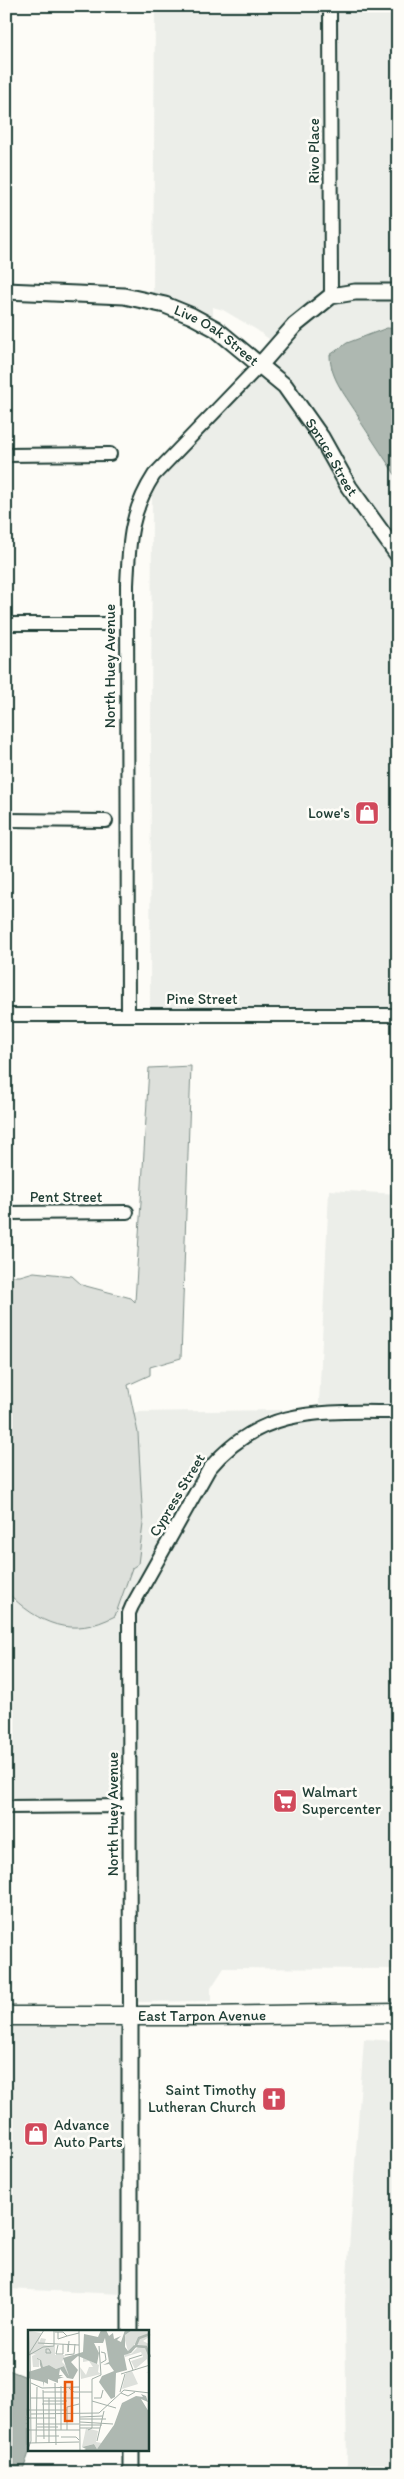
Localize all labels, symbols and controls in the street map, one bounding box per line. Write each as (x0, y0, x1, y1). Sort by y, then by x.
street label: Rivo Place (305, 118, 323, 184)
street label: Live Oak Street (171, 301, 263, 370)
street label: Spruce Street (301, 414, 362, 500)
street label: North Huey Avenue (101, 604, 119, 728)
shop icon: Lowe's (354, 800, 380, 826)
place label: Lowe's (308, 804, 350, 822)
street label: Pine Street (166, 990, 238, 1008)
street label: Pent Street (30, 1188, 103, 1206)
street label: Cypress Street (145, 1450, 209, 1540)
street label: North Huey Avenue (104, 1752, 122, 1876)
place label: Walmart Supercenter (302, 1783, 381, 1818)
supermarket icon: Walmart Supercenter (272, 1788, 298, 1814)
street label: East Tarpon Avenue (138, 2006, 266, 2025)
place label: Saint Timothy Lutheran Church (148, 2081, 256, 2116)
church icon: Saint Timothy Lutheran Church (261, 2086, 287, 2112)
place label: Advance Auto Parts (54, 2116, 123, 2151)
shop icon: Advance Auto Parts (23, 2121, 49, 2147)
inset map (28, 2330, 149, 2452)

